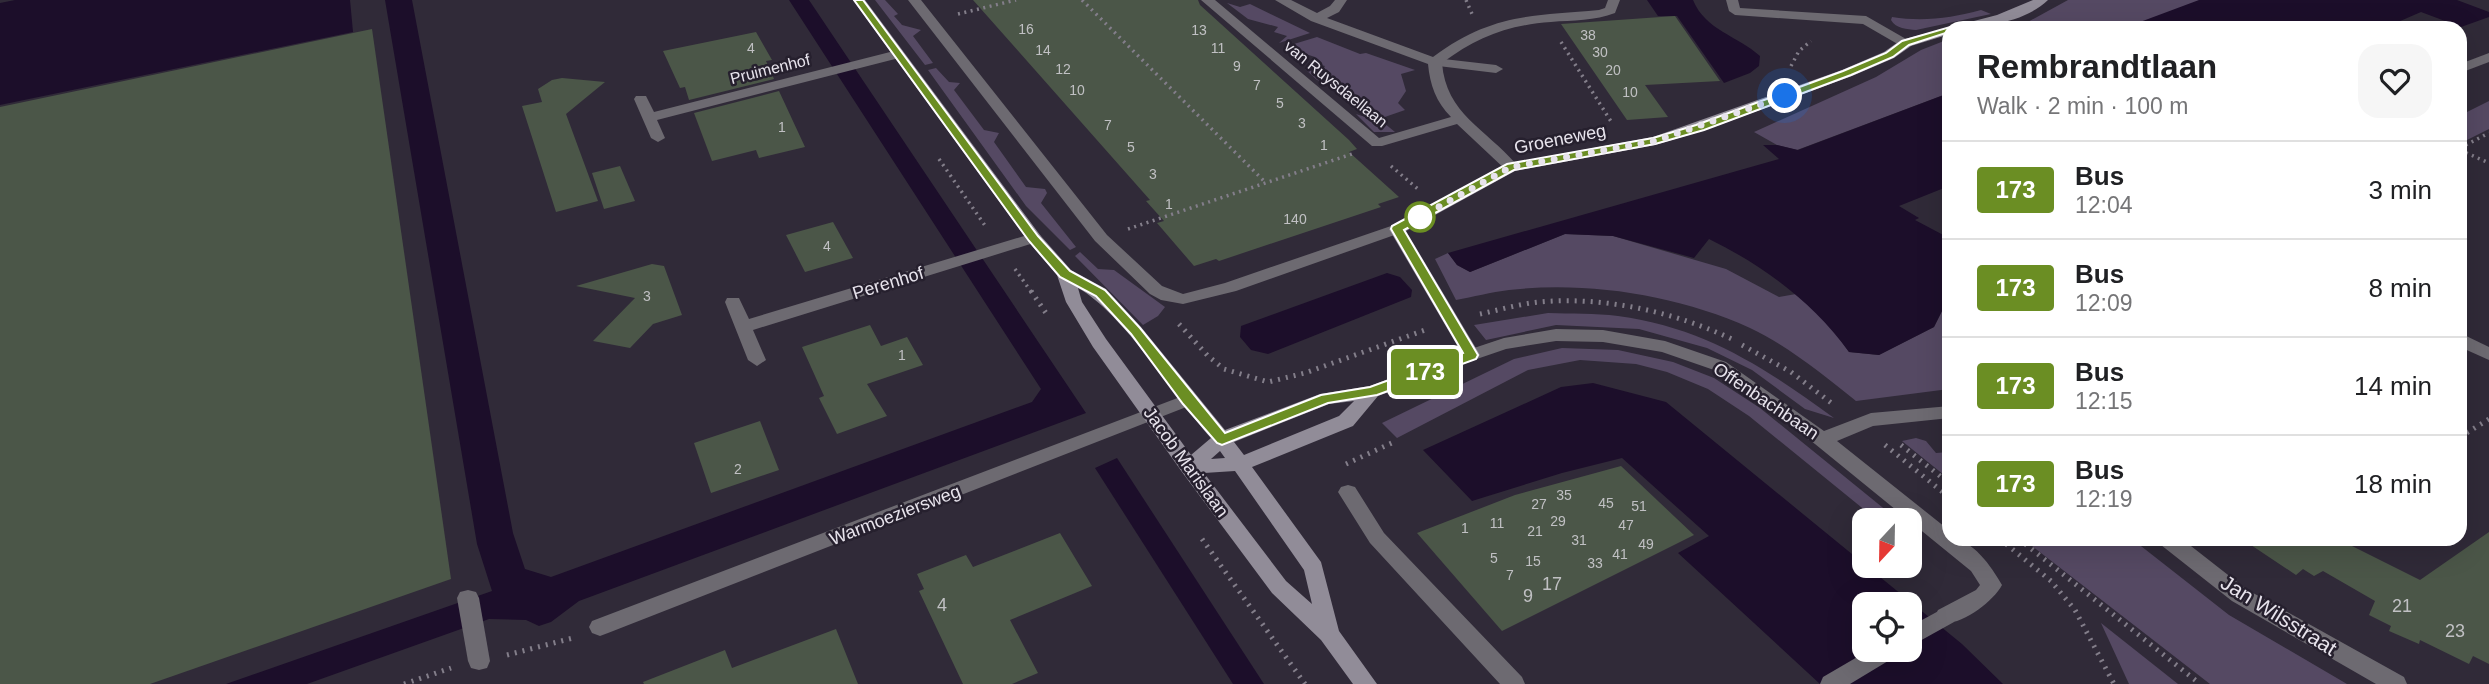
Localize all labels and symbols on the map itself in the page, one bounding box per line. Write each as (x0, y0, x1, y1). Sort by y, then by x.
house number: 16 (1018, 21, 1034, 37)
house number: 13 (1191, 22, 1207, 38)
house number: 38 (1580, 27, 1596, 43)
street label: van Ruysdaellaan (1281, 37, 1391, 131)
house number: 4 (747, 40, 755, 56)
house number: 11 (1211, 40, 1225, 56)
house number: 14 (1035, 42, 1051, 58)
house number: 30 (1592, 44, 1608, 60)
street label: Pruimenhof (728, 51, 812, 87)
house number: 9 (1233, 58, 1241, 74)
house number: 12 (1055, 61, 1071, 77)
house number: 20 (1605, 62, 1621, 78)
house number: 7 (1253, 77, 1261, 93)
your location (1767, 78, 1802, 113)
house number: 10 (1069, 82, 1085, 98)
house number: 10 (1622, 84, 1638, 100)
house number: 5 (1276, 95, 1284, 111)
house number: 3 (1298, 115, 1306, 131)
house number: 7 (1104, 117, 1112, 133)
house number: 1 (778, 119, 786, 135)
street label: Groeneweg (1512, 120, 1608, 158)
house number: 1 (1320, 137, 1328, 153)
house number: 5 (1127, 139, 1135, 155)
house number: 3 (1149, 166, 1157, 182)
house number: 1 (1165, 196, 1173, 212)
unlabelled marker (1405, 202, 1435, 232)
house number: 140 (1283, 211, 1307, 227)
house number: 4 (823, 238, 831, 254)
street label: Perenhof (850, 262, 927, 303)
house number: 3 (643, 288, 651, 304)
house number: 1 (898, 347, 906, 363)
line badge: 173 (1385, 349, 1465, 395)
street label: Offenbachbaan (1710, 358, 1822, 444)
street label: Jacob Marislaan (1139, 403, 1233, 521)
house number: 2 (734, 461, 742, 477)
street label: Warmoeziersweg (827, 481, 963, 549)
house number: 35 (1556, 487, 1572, 503)
house number: 45 (1598, 495, 1614, 511)
house number: 27 (1531, 496, 1547, 512)
house number: 51 (1631, 498, 1647, 514)
north arrow (1852, 508, 1922, 578)
house number: 29 (1550, 513, 1566, 529)
house number: 11 (1490, 515, 1504, 531)
house number: 47 (1618, 517, 1634, 533)
house number: 1 (1461, 520, 1469, 536)
house number: 21 (1527, 523, 1543, 539)
house number: 31 (1571, 532, 1587, 548)
house number: 49 (1638, 536, 1654, 552)
house number: 41 (1612, 546, 1628, 562)
house number: 5 (1490, 550, 1498, 566)
house number: 15 (1525, 553, 1541, 569)
house number: 33 (1587, 555, 1603, 571)
house number: 7 (1506, 567, 1514, 583)
street label: Jan Wilsstraat (2217, 570, 2341, 660)
house number: 17 (1542, 574, 1562, 594)
house number: 9 (1523, 586, 1533, 606)
house number: 4 (937, 595, 947, 615)
house number: 21 (2392, 596, 2412, 616)
house number: 23 (2445, 621, 2465, 641)

